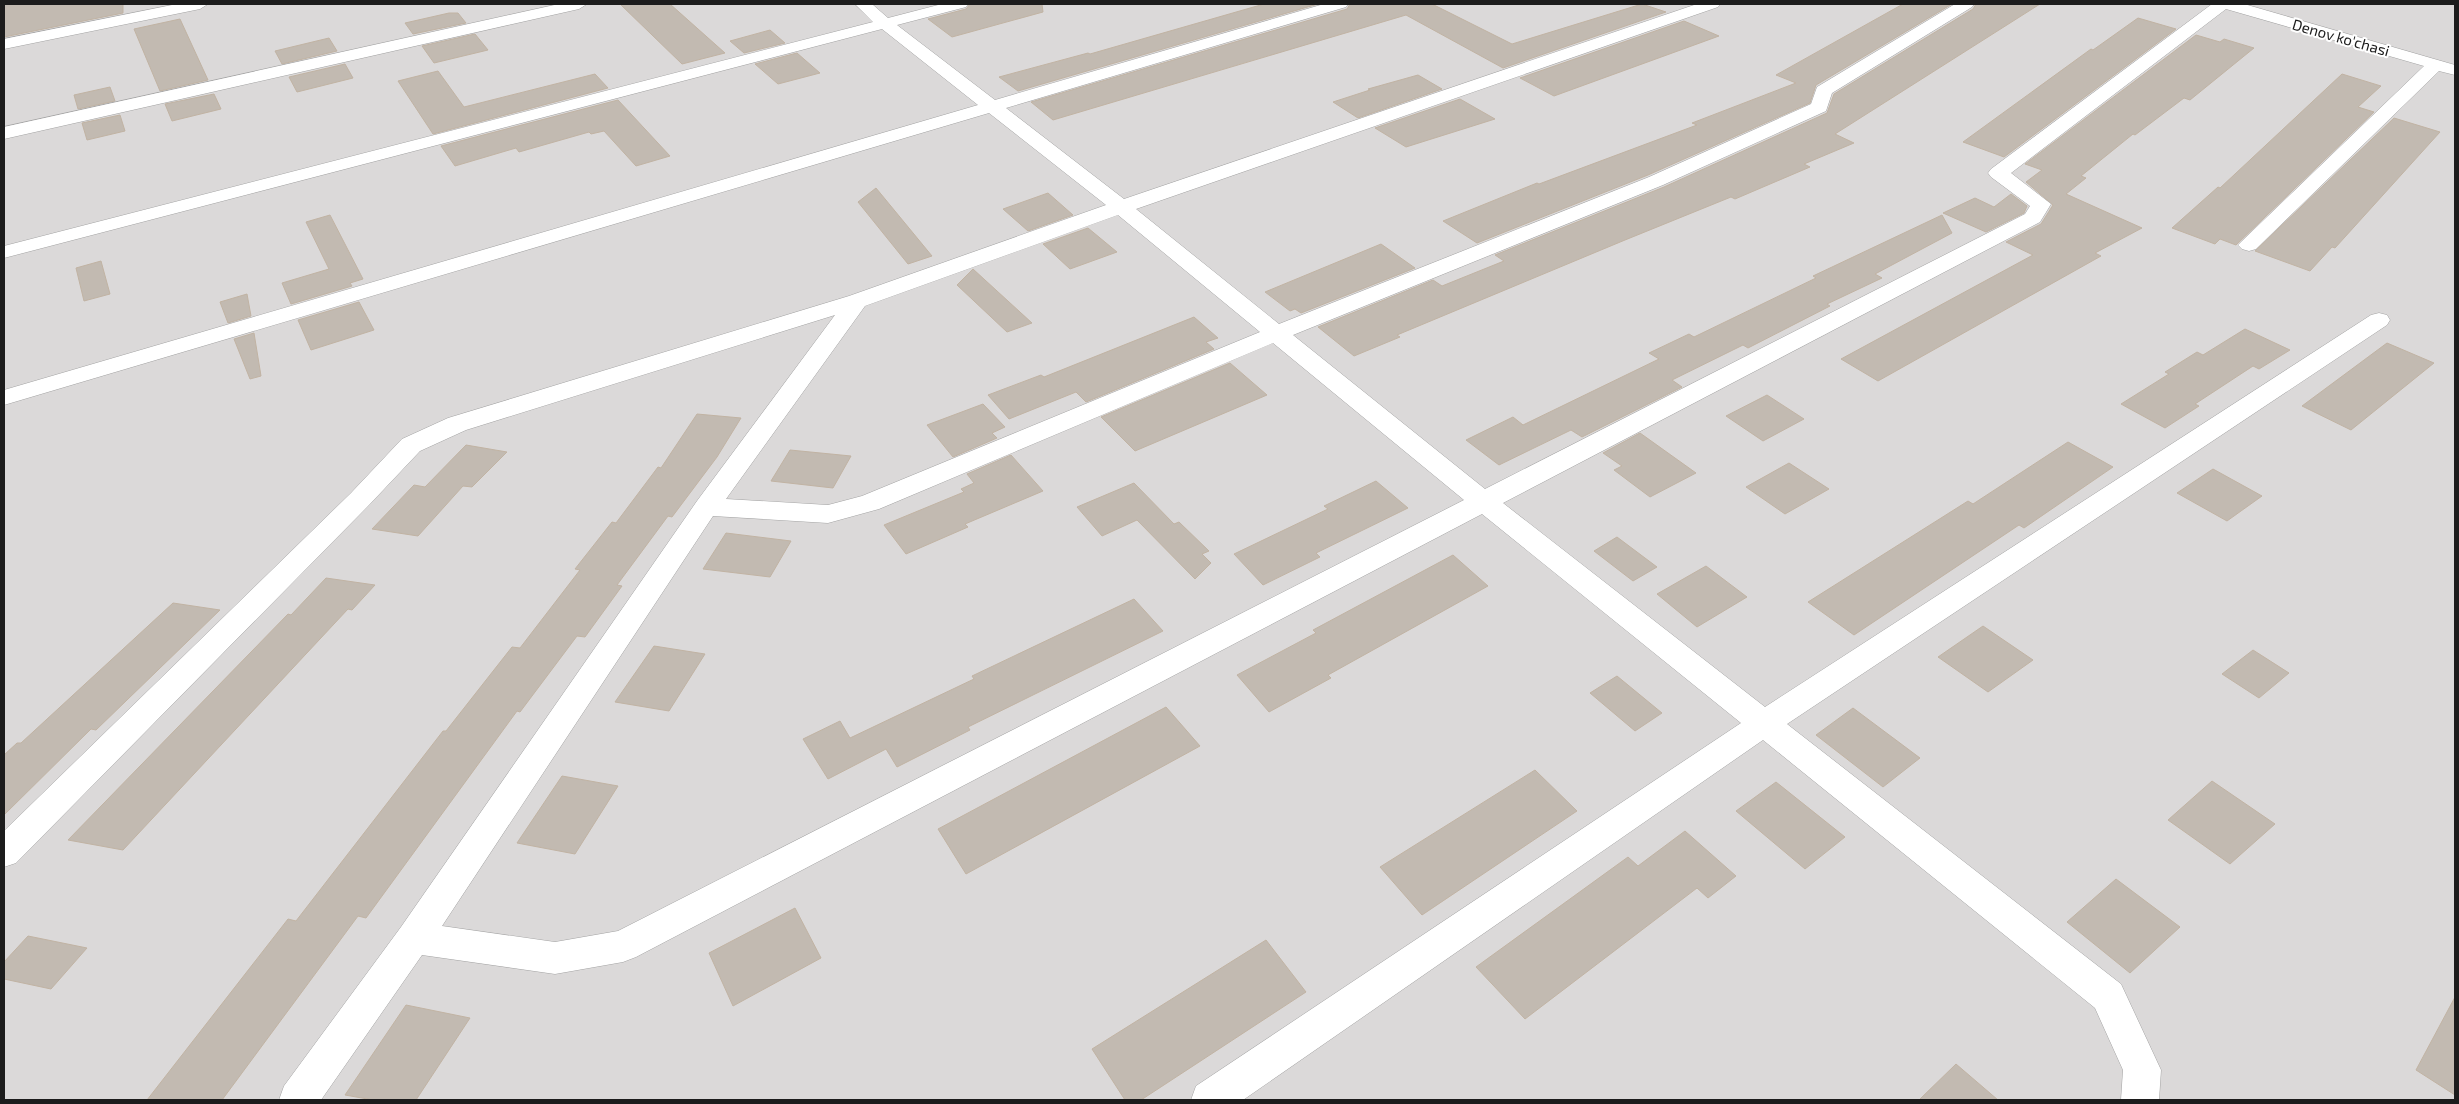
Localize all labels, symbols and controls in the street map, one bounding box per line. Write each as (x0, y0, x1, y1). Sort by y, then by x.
street label: Denov ko'chasi (2290, 15, 2392, 59)

